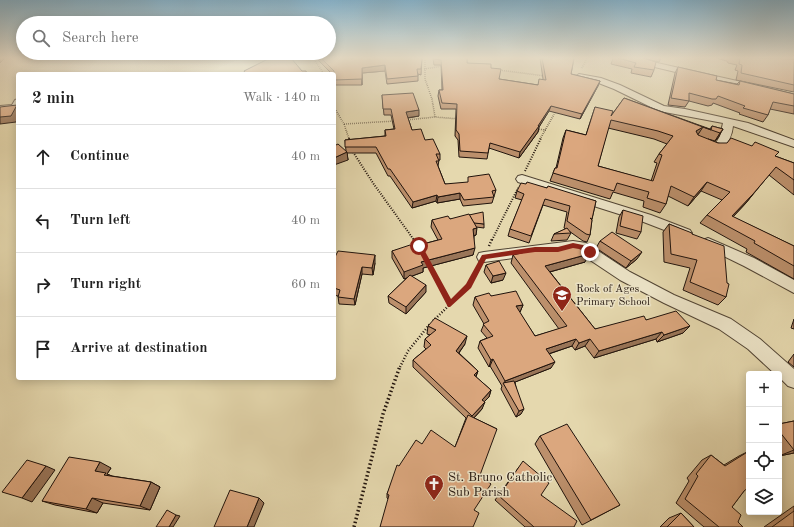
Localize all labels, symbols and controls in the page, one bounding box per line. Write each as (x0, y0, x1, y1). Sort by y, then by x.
search box (16, 16, 336, 60)
icon: search (30, 27, 52, 49)
text: Search here (62, 31, 139, 46)
text: 2 min (32, 90, 75, 107)
text: Walk · 140 m (243, 91, 320, 104)
icon: ahead (32, 146, 54, 168)
text: Continue (70, 149, 129, 164)
text: 40 m (291, 150, 320, 163)
icon: left (32, 210, 54, 232)
text: Turn left (70, 213, 130, 228)
text: 40 m (291, 214, 320, 227)
route start (410, 237, 428, 255)
route end (581, 243, 599, 261)
icon: right (32, 274, 54, 296)
text: Turn right (70, 277, 141, 292)
text: 60 m (291, 278, 320, 291)
school or university icon: Rock of Ages Primary School (551, 284, 573, 312)
place label: Rock of Ages Primary School (576, 284, 650, 308)
icon: arrive (32, 338, 54, 360)
text: Arrive at destination (70, 341, 208, 356)
map controls (746, 371, 782, 515)
button: + (746, 371, 782, 407)
button: − (746, 407, 782, 443)
button: locate (746, 443, 782, 479)
place label: St. Bruno Catholic Sub Parish (448, 471, 552, 499)
church icon: St. Bruno Catholic Sub Parish (423, 473, 445, 501)
button: layers (746, 479, 782, 515)

